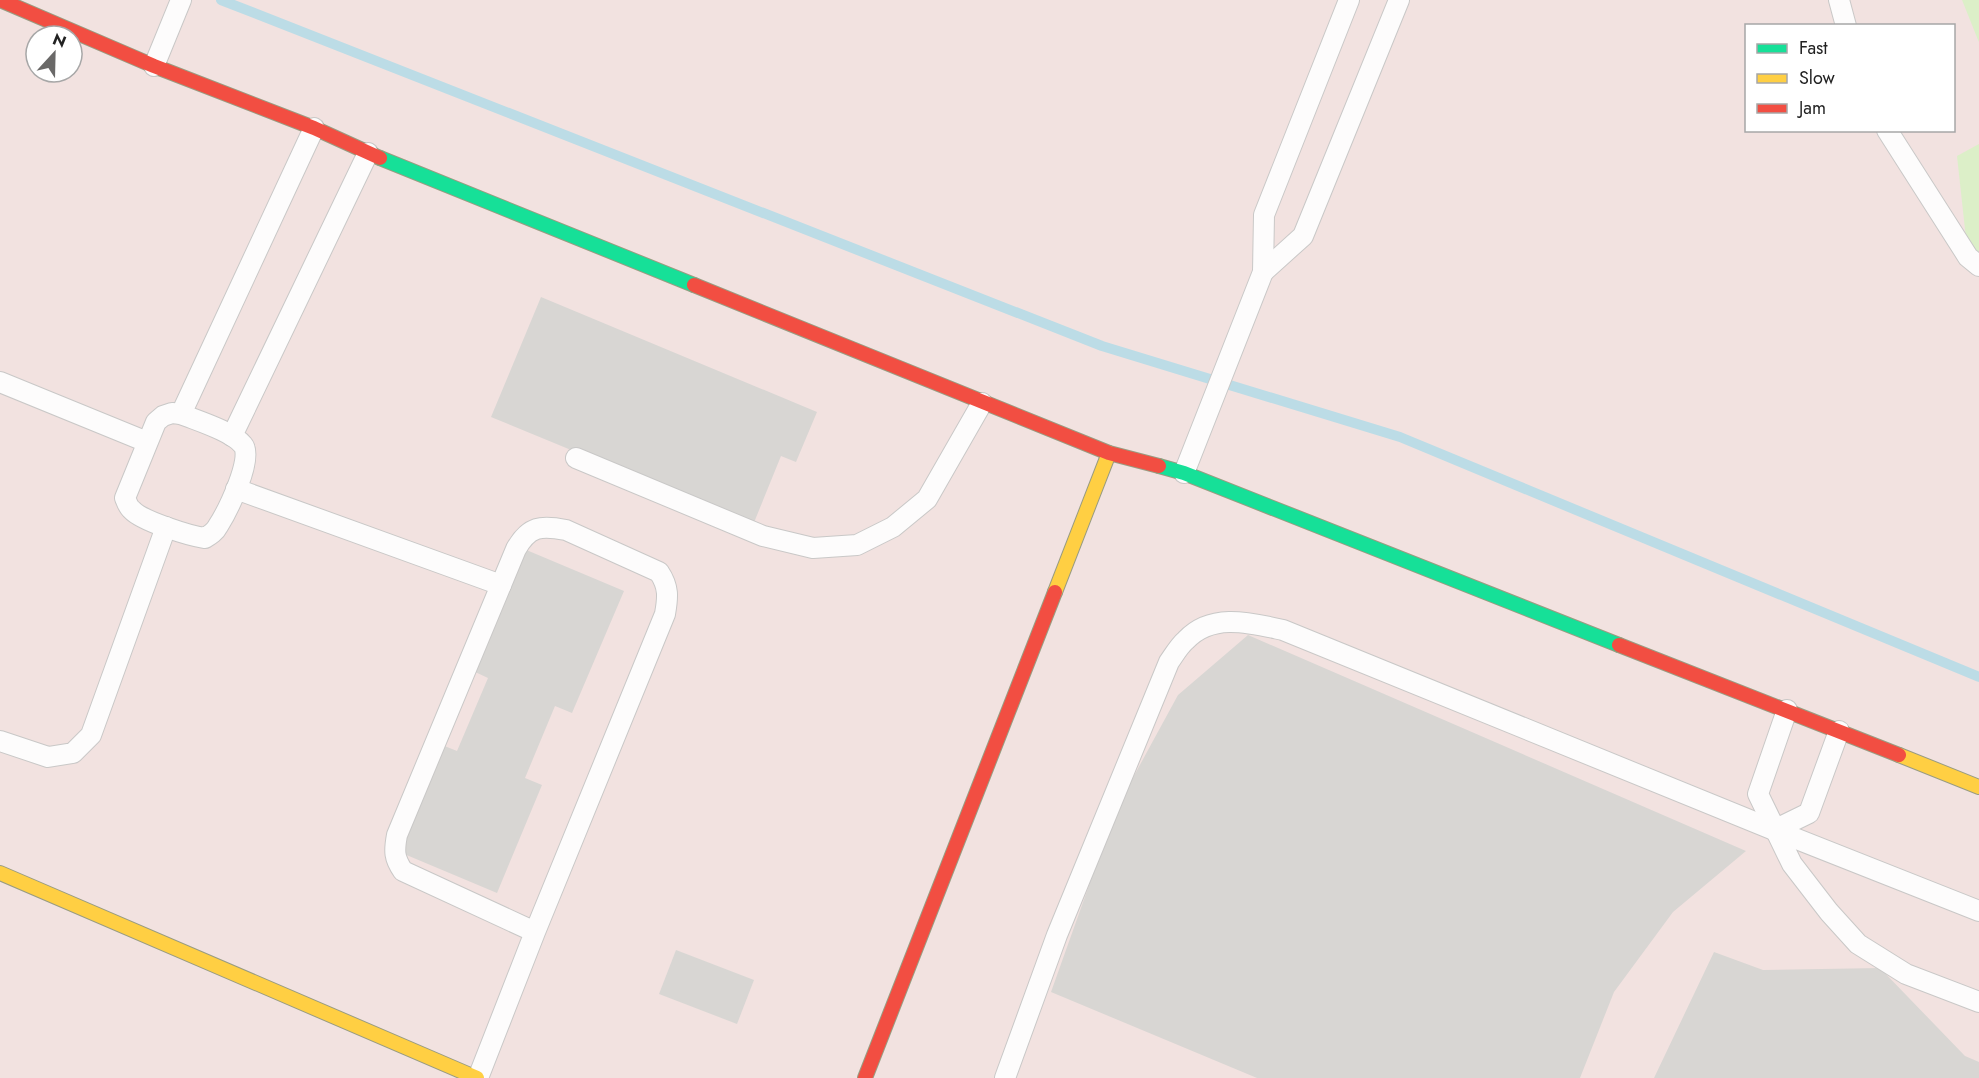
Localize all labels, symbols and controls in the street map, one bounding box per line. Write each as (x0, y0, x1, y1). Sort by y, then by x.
north arrow (24, 24, 84, 84)
legend (1745, 24, 1955, 132)
text: N (49, 28, 70, 54)
text: Fast (1799, 35, 1828, 61)
text: Slow (1799, 65, 1836, 91)
text: Jam (1797, 95, 1826, 121)

